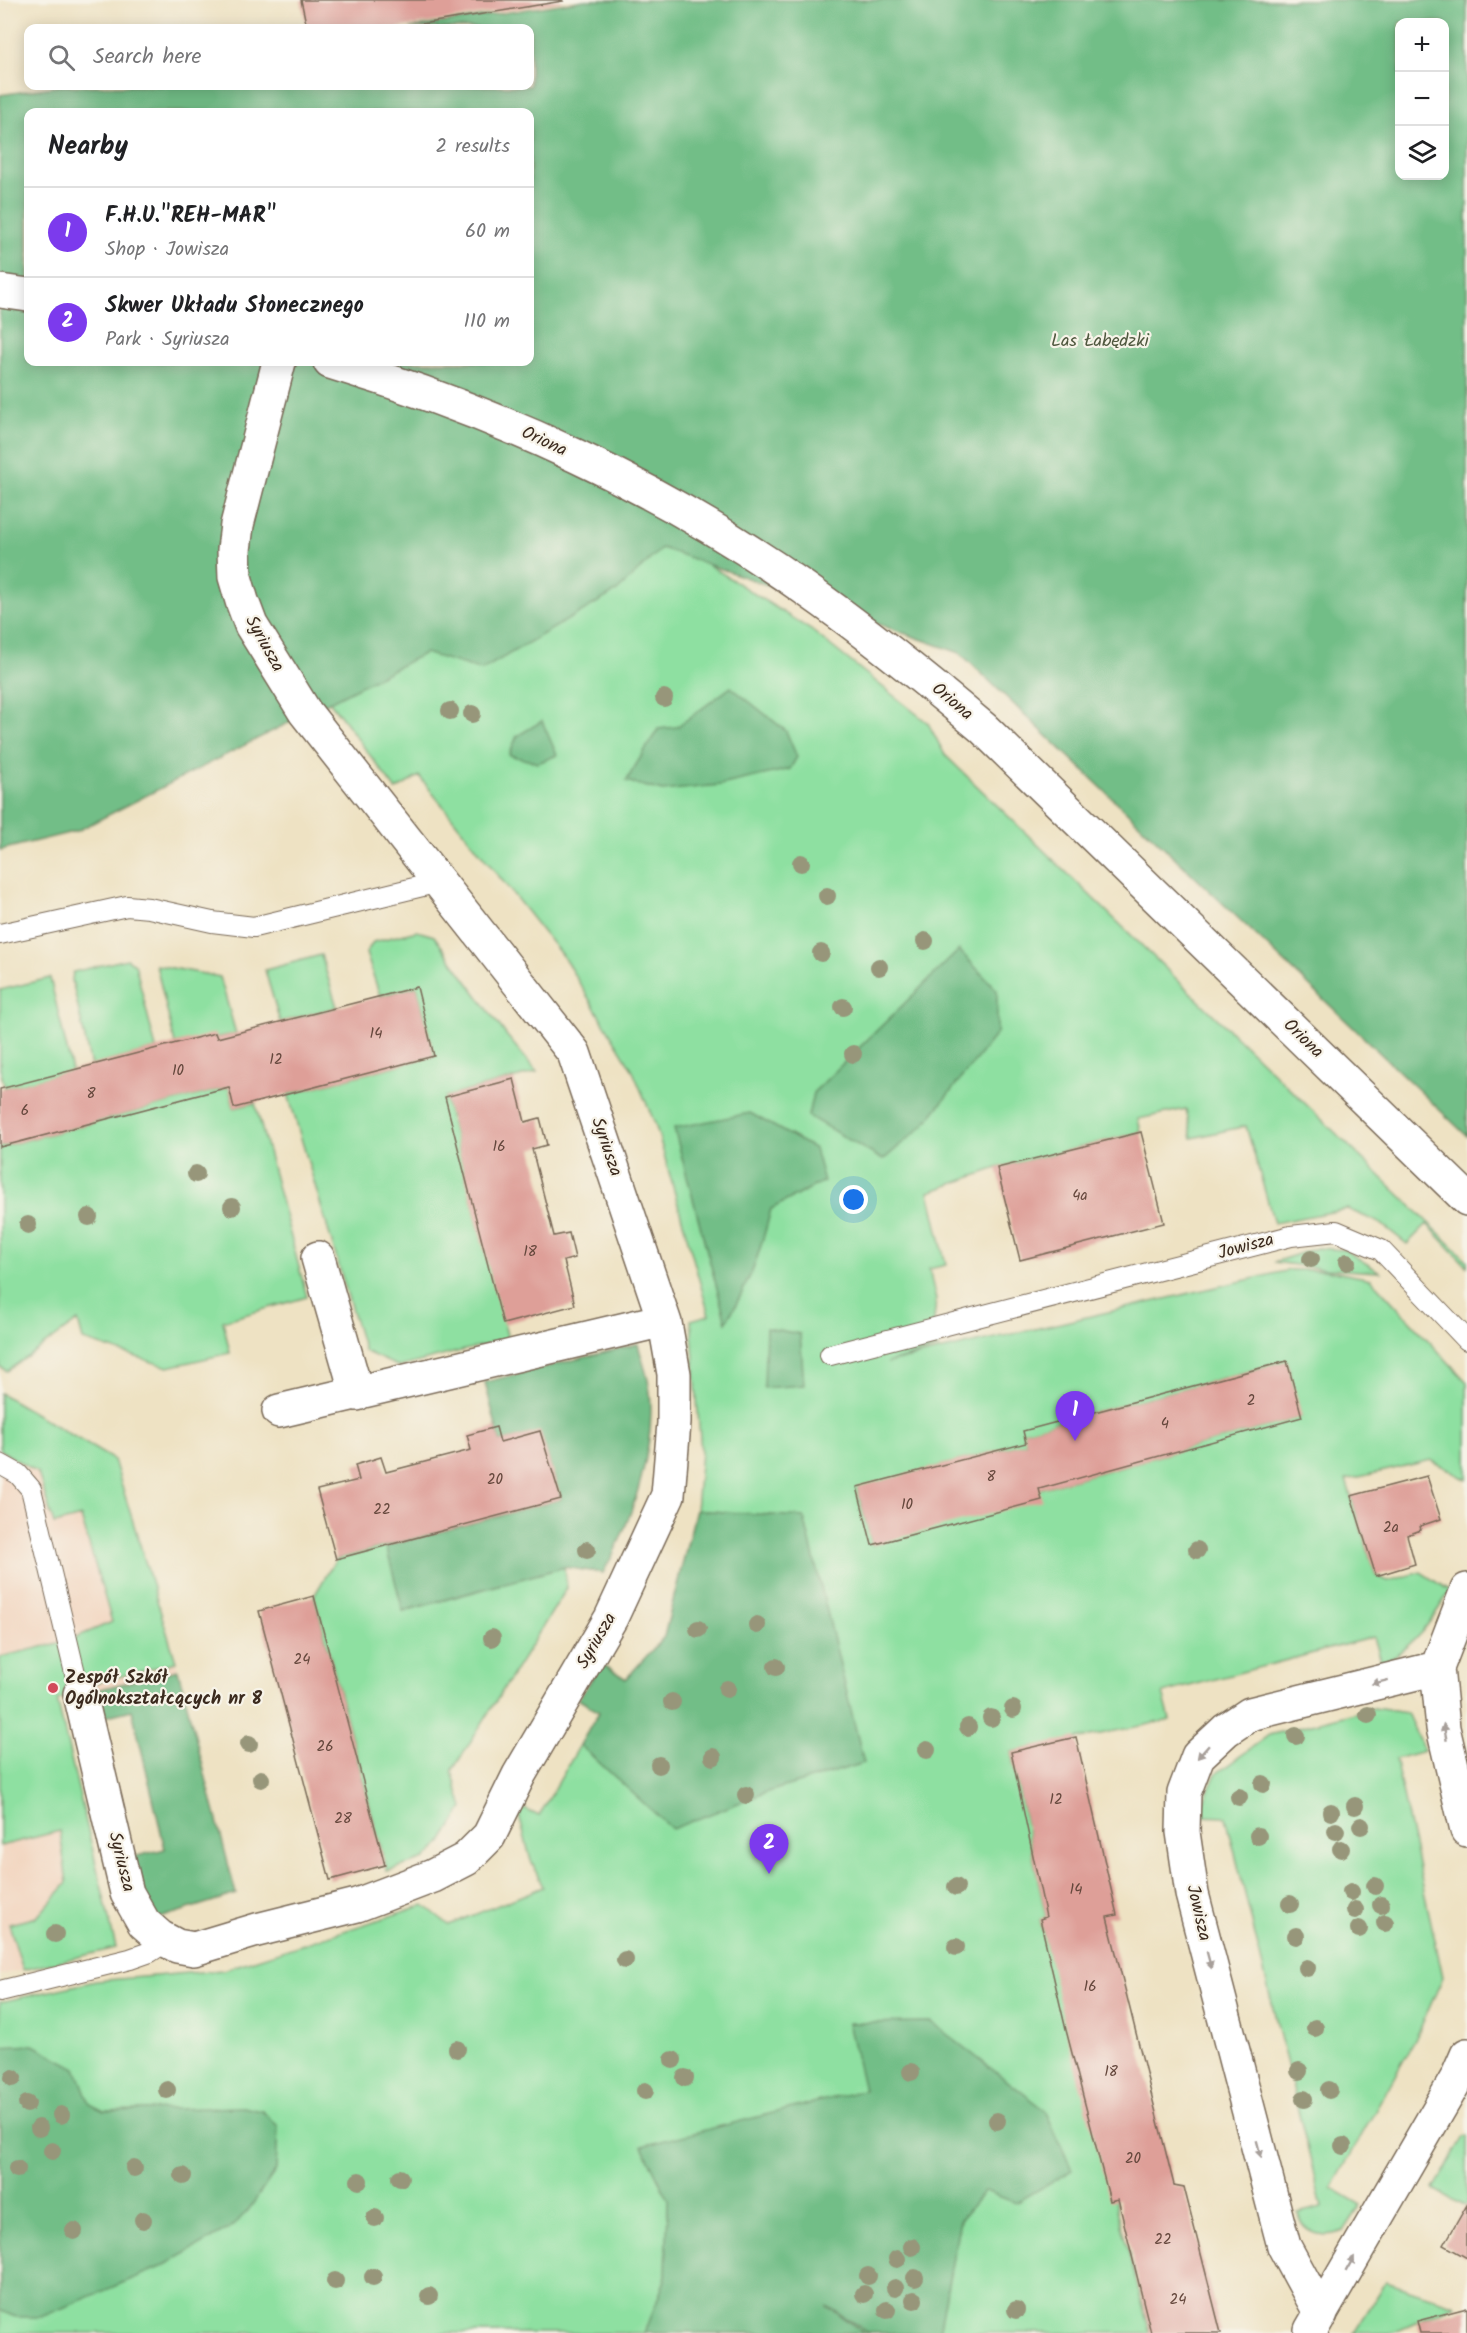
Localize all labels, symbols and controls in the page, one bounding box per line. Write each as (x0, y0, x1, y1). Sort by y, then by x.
map controls (1395, 18, 1449, 180)
button: + (1395, 18, 1449, 72)
search box (24, 24, 534, 90)
text: Search here (93, 40, 201, 75)
icon: search (45, 41, 78, 74)
button: − (1395, 72, 1449, 126)
text: Nearby (48, 126, 128, 168)
button: layers (1395, 126, 1449, 180)
text: 2 results (435, 131, 510, 163)
text: F.H.U."REH-MAR" (105, 199, 276, 234)
text: 1 (64, 216, 71, 248)
text: 60 m (465, 216, 510, 248)
text: Shop · Jowisza (105, 234, 229, 266)
text: Skwer Układu Słonecznego (105, 289, 364, 324)
text: 2 (62, 306, 73, 338)
text: 110 m (464, 306, 510, 338)
text: Park · Syriusza (105, 324, 230, 356)
park label: Las Łabędzki (1051, 327, 1150, 356)
street label: Oriona (516, 419, 572, 465)
street label: Syriusza (237, 610, 291, 678)
street label: Oriona (924, 676, 980, 728)
street label: Oriona (1276, 1012, 1330, 1066)
house number: 14 (370, 1022, 382, 1046)
house number: 12 (269, 1048, 283, 1072)
house number: 10 (172, 1059, 185, 1083)
house number: 8 (86, 1082, 96, 1106)
house number: 6 (21, 1099, 29, 1123)
street label: Syriusza (582, 1113, 630, 1181)
house number: 16 (492, 1135, 506, 1159)
house number: 4a (1072, 1184, 1088, 1208)
your location (839, 1185, 868, 1214)
street label: Jowisza (1215, 1226, 1277, 1268)
house number: 18 (523, 1240, 538, 1264)
house number: 2 (1247, 1389, 1255, 1413)
pin: 1 (1056, 1392, 1094, 1441)
house number: 4 (1161, 1412, 1169, 1436)
house number: 8 (986, 1465, 996, 1489)
house number: 20 (487, 1468, 504, 1492)
house number: 10 (901, 1493, 914, 1517)
house number: 22 (373, 1498, 391, 1522)
house number: 2a (1383, 1516, 1399, 1540)
street label: Syriusza (569, 1607, 625, 1675)
house number: 24 (294, 1648, 310, 1672)
place label: Zespół Szkół Ogólnokształcących nr 8 (65, 1664, 263, 1714)
one-way arrow (1371, 1677, 1389, 1687)
marker: Zespół Szkół Ogólnokształcących nr 8 (46, 1681, 60, 1695)
one-way arrow (1440, 1722, 1449, 1741)
house number: 26 (316, 1735, 334, 1759)
one-way arrow (1197, 1745, 1210, 1760)
house number: 12 (1049, 1788, 1063, 1812)
house number: 28 (334, 1807, 353, 1831)
pin: 2 (750, 1824, 788, 1874)
street label: Syriusza (100, 1829, 142, 1895)
house number: 14 (1070, 1878, 1082, 1902)
street label: Jowisza (1177, 1882, 1219, 1944)
one-way arrow (1205, 1951, 1215, 1969)
house number: 16 (1083, 1975, 1097, 1999)
house number: 18 (1104, 2060, 1119, 2084)
one-way arrow (1254, 2140, 1264, 2158)
house number: 20 (1125, 2147, 1142, 2171)
house number: 22 (1154, 2228, 1172, 2252)
one-way arrow (1345, 2255, 1355, 2272)
house number: 24 (1170, 2288, 1186, 2312)

